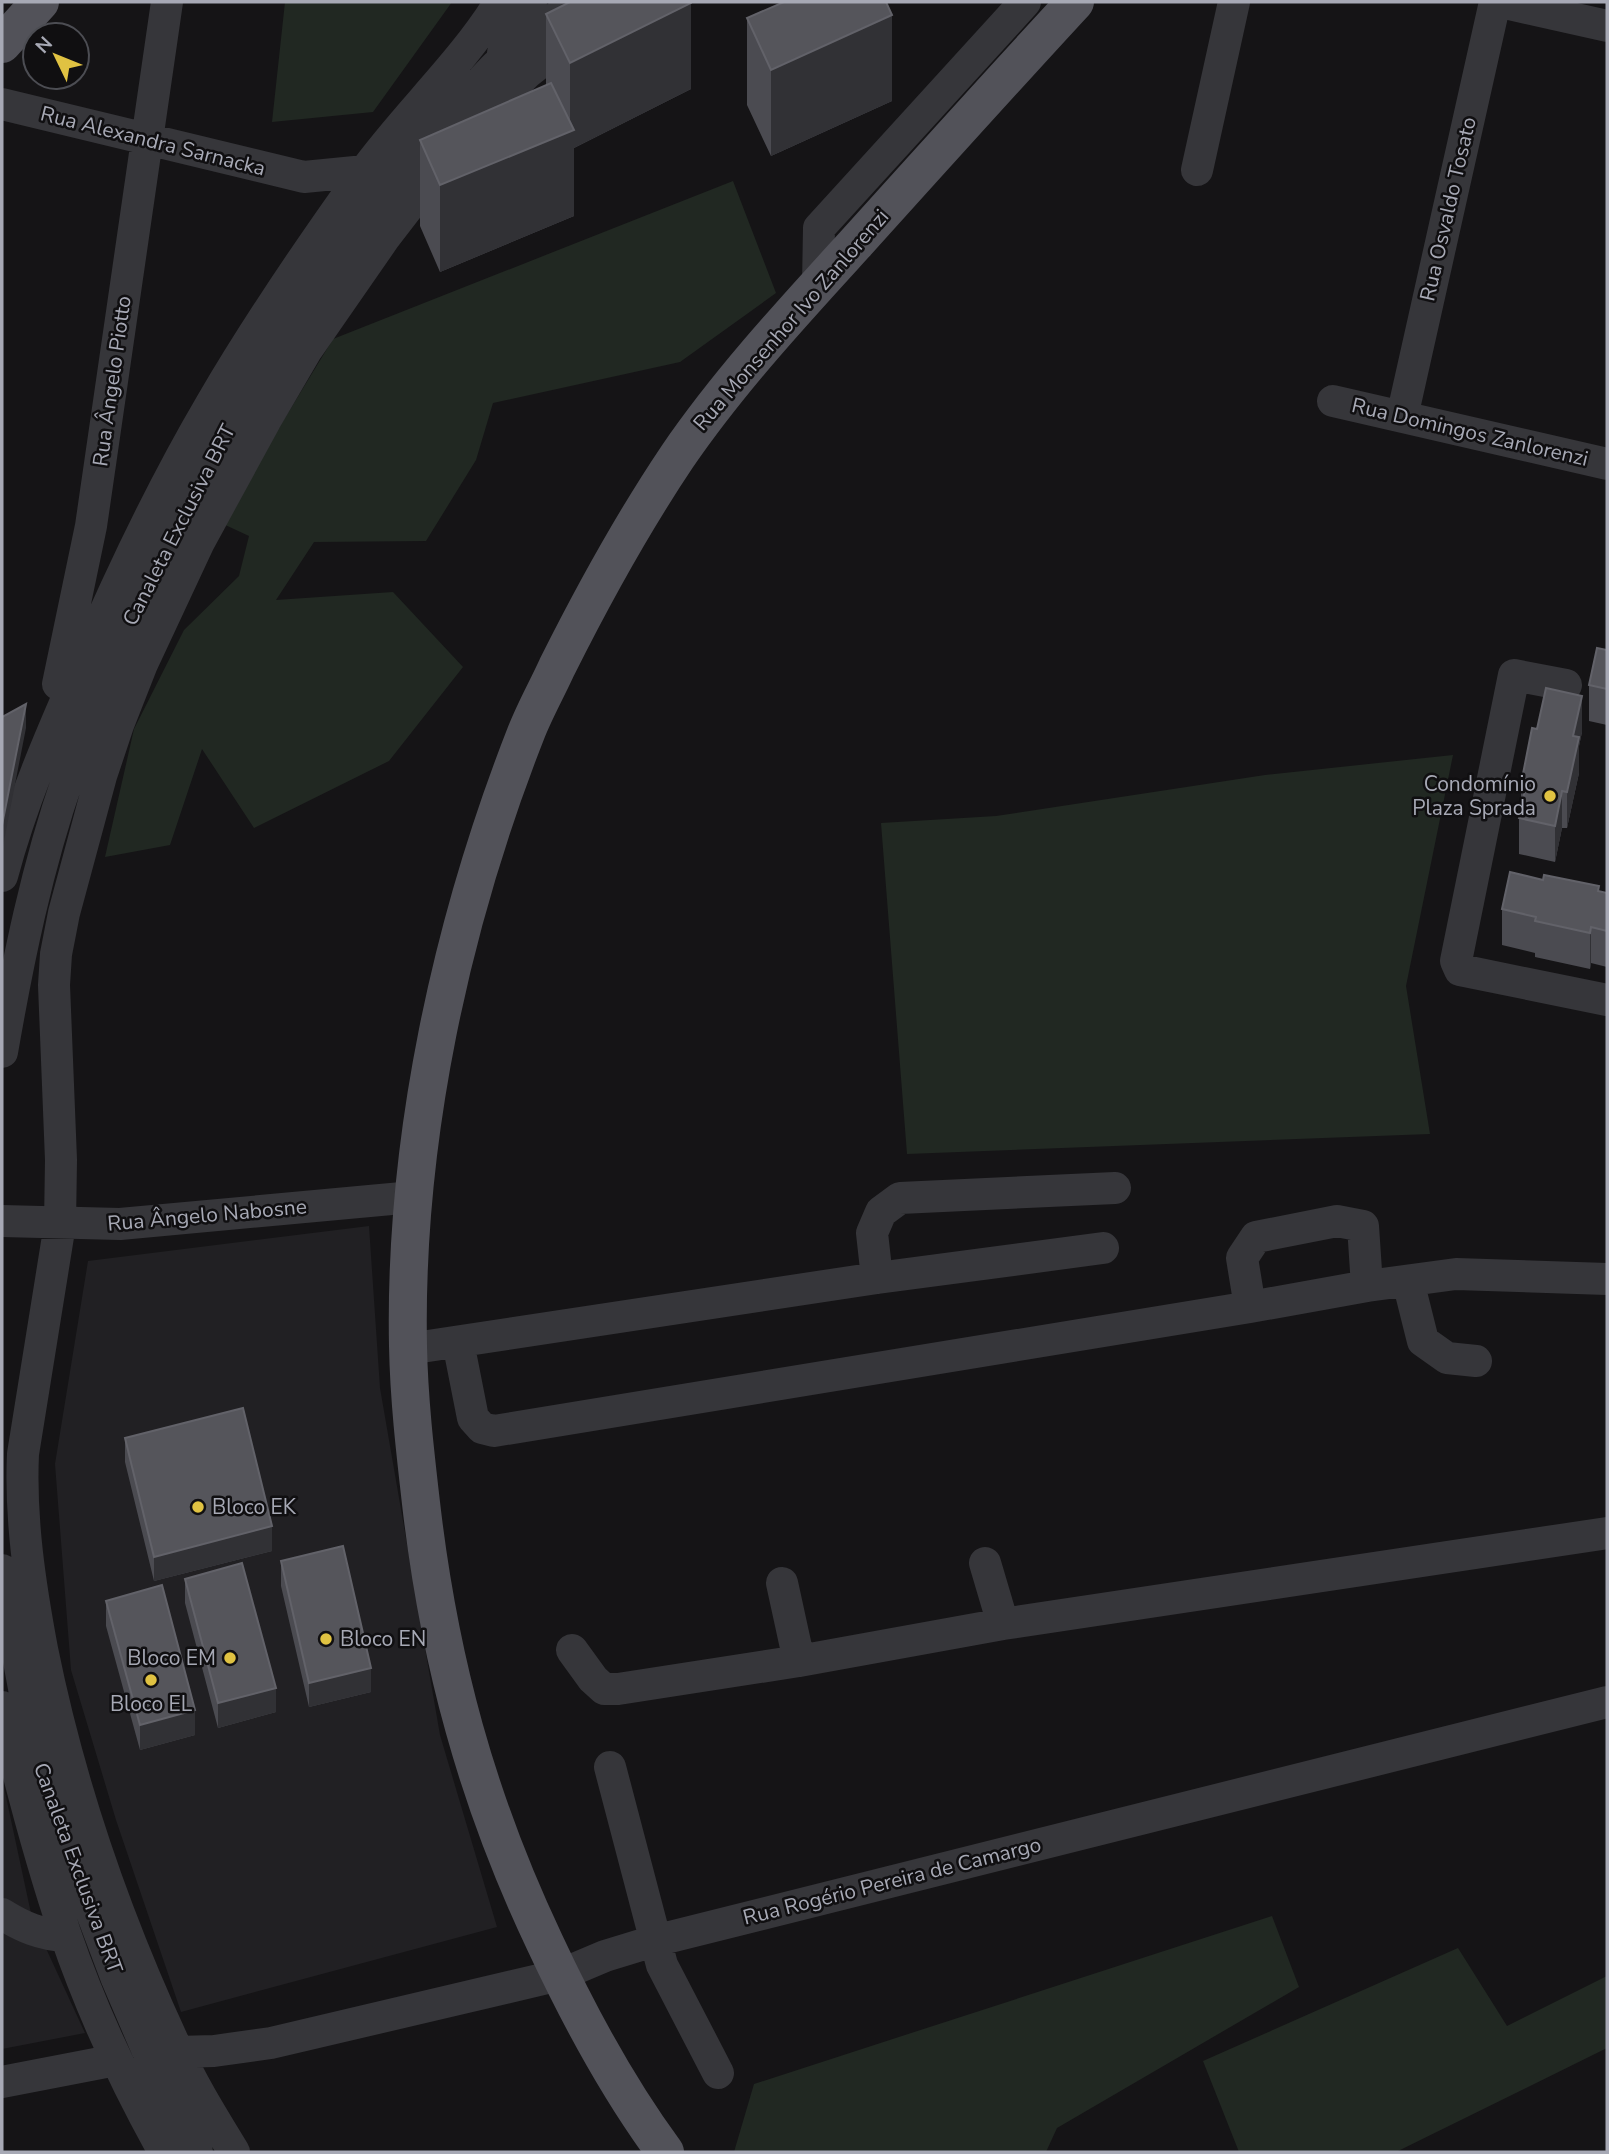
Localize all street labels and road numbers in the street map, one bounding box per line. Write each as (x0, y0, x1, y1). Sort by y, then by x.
street label: Rua Alexandra Sarnacka (38, 99, 268, 183)
street label: Rua Osvaldo Tosato (1413, 114, 1483, 304)
street label: Rua Monsenhor Ivo Zanlorenzi (687, 203, 895, 437)
street label: Rua Ângelo Piotto (86, 294, 138, 468)
street label: Rua Domingos Zanlorenzi (1349, 391, 1591, 473)
street label: Canaleta Exclusiva BRT (116, 419, 242, 630)
street label: Rua Ângelo Nabosne (106, 1192, 308, 1238)
street label: Canaleta Exclusiva BRT (27, 1759, 129, 1978)
street label: Rua Rogério Pereira de Camargo (740, 1830, 1044, 1932)

